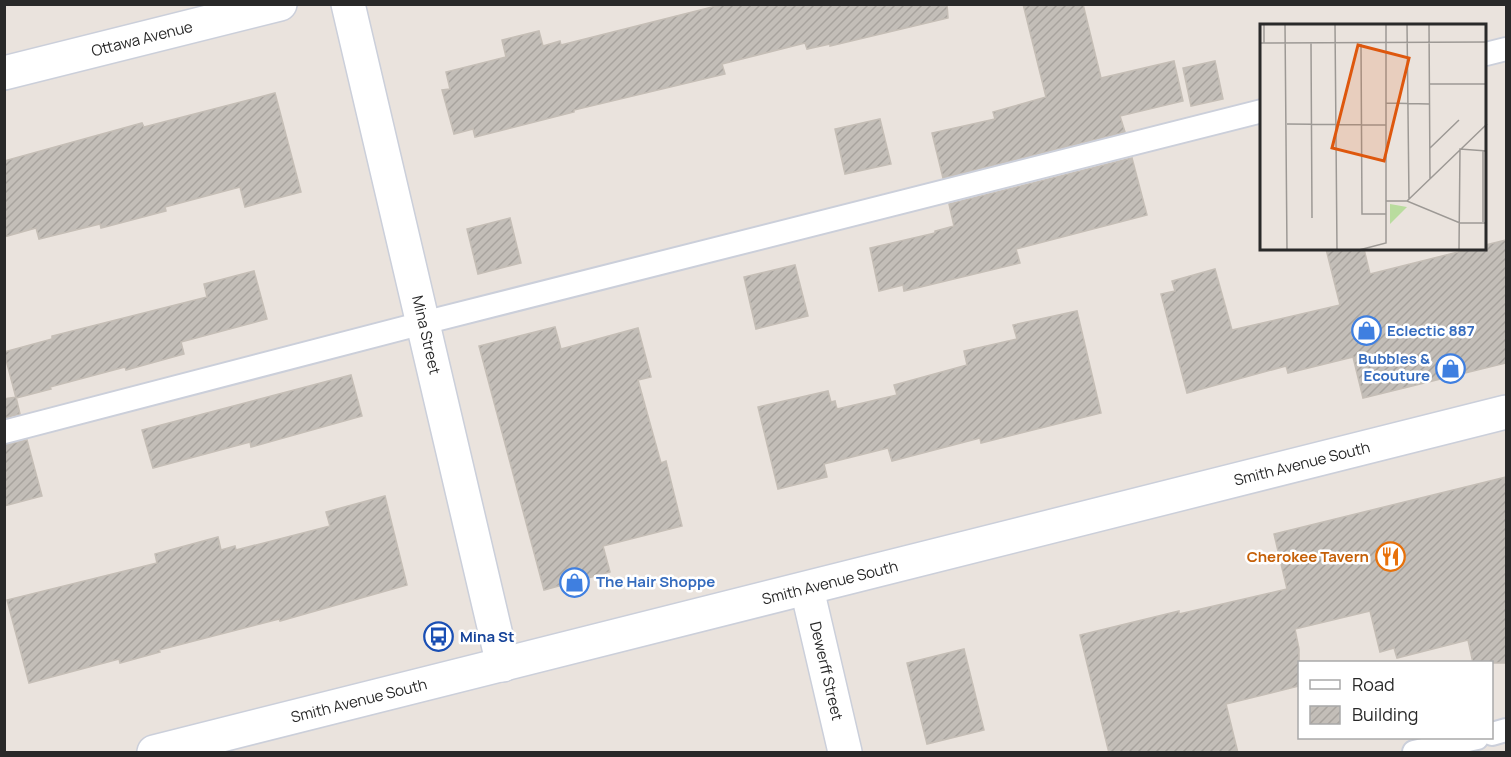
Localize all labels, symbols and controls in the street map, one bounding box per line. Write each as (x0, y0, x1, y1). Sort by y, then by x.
street label: Ottawa Avenue (89, 16, 195, 61)
inset map (1260, 24, 1487, 250)
street label: Mina Street (407, 293, 446, 376)
shop icon: Eclectic 887 (1350, 315, 1382, 347)
place label: Eclectic 887 (1387, 320, 1475, 341)
place label: Bubbles & Ecouture (1358, 348, 1430, 386)
shop icon: Bubbles & Ecouture (1435, 352, 1467, 384)
street label: Smith Avenue South (1232, 436, 1372, 491)
restaurant icon: Cherokee Tavern (1374, 541, 1406, 573)
place label: Cherokee Tavern (1247, 546, 1369, 567)
street label: Smith Avenue South (760, 555, 900, 610)
shop icon: The Hair Shoppe (559, 566, 591, 598)
place label: The Hair Shoppe (596, 571, 715, 592)
street label: Dewerff Street (805, 619, 848, 722)
bus stop icon: Mina St (423, 621, 455, 653)
place label: Mina St (460, 626, 514, 647)
legend (1298, 661, 1493, 739)
text: Road (1352, 672, 1395, 696)
street label: Smith Avenue South (289, 673, 429, 728)
text: Building (1352, 702, 1418, 726)

